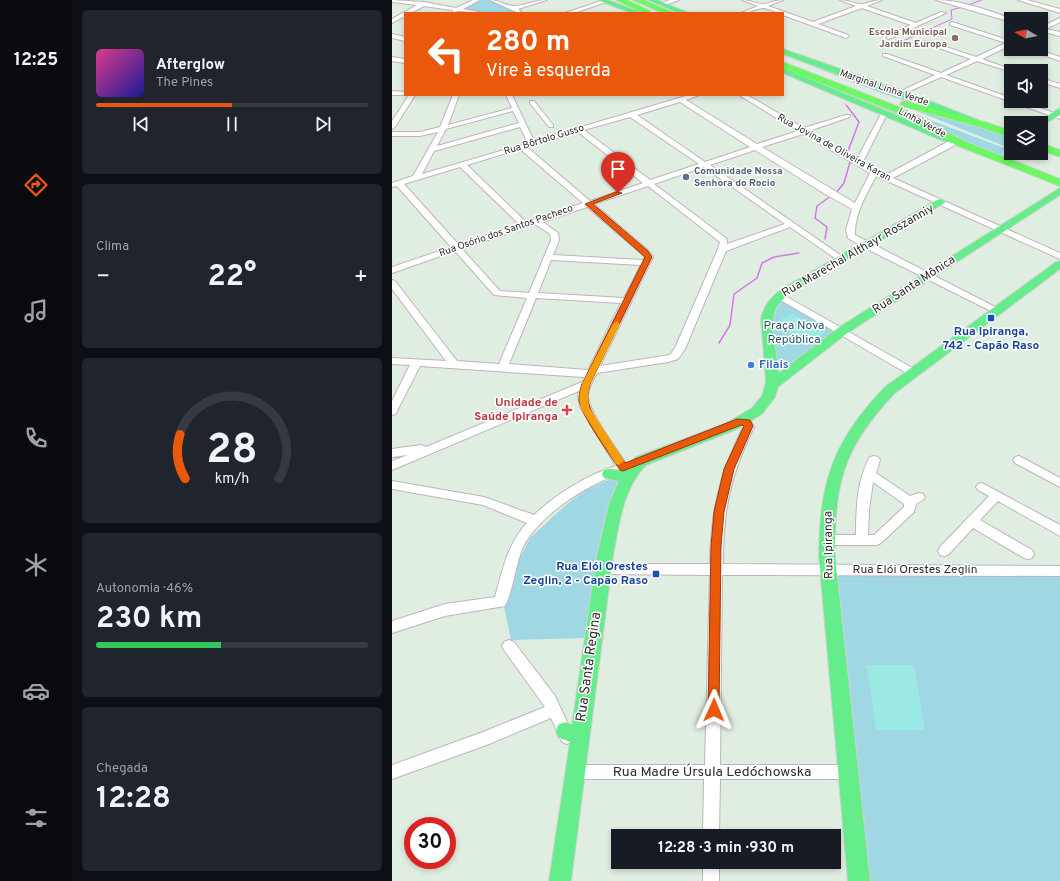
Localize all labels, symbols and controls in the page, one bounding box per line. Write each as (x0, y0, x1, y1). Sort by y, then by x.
north arrow (1004, 12, 1048, 56)
map controls (1004, 12, 1048, 160)
text: 280 m (486, 25, 570, 61)
place label: Escola Municipal Jardim Europa (869, 26, 947, 51)
icon: left (420, 28, 472, 80)
marker: Escola Municipal Jardim Europa (950, 33, 960, 43)
text: 12:25 (14, 49, 58, 72)
text: Afterglow (156, 56, 225, 75)
text: Vire à esquerda (486, 60, 610, 83)
button: sound (1004, 64, 1048, 108)
street label: Marginal Linha Verde (838, 67, 930, 109)
text: The Pines (156, 75, 213, 91)
street label: Linha Verde (896, 105, 948, 141)
street label: Rua Jovina de Oliveira Karan (775, 111, 893, 185)
icon: previous (130, 113, 152, 135)
icon: pause (221, 113, 243, 135)
icon: next (312, 113, 334, 135)
button: layers (1004, 116, 1048, 160)
street label: Rua Bôrtolo Gusso (502, 121, 586, 158)
pin (601, 152, 635, 193)
icon: arrive (607, 158, 629, 180)
place label: Comunidade Nossa Senhora do Rocio (694, 165, 783, 190)
icon: directions (22, 171, 50, 199)
marker: Comunidade Nossa Senhora do Rocio (681, 172, 691, 182)
street label: Rua Marechal Althayr Roszanniy (779, 201, 937, 301)
street label: Rua Osório dos Santos Pacheco (437, 202, 575, 260)
text: Clima (96, 239, 129, 255)
street label: Rua Santa Mônica (869, 252, 959, 318)
text: 22° (207, 259, 257, 296)
text: − (96, 264, 110, 291)
text: + (354, 264, 368, 291)
icon: music (22, 297, 50, 325)
marker: Rua Ipiranga, 742 - Capão Raso (986, 313, 996, 323)
park label: Praça Nova República (764, 318, 824, 348)
place label: Rua Ipiranga, 742 - Capão Raso (943, 324, 1039, 354)
place label: Filais (759, 357, 789, 373)
marker: Filais (746, 360, 756, 370)
place label: Unidade de Saúde Ipiranga (474, 395, 558, 425)
marker: Unidade de Saúde Ipiranga (561, 404, 573, 416)
icon: phone (22, 424, 50, 452)
text: 28 (206, 424, 258, 477)
text: km/h (215, 469, 249, 487)
street label: Rua Ipiranga (820, 511, 838, 579)
icon: climate (22, 551, 50, 579)
place label: Rua Elói Orestes Zeglin, 2 - Capão Raso (523, 559, 648, 589)
street label: Rua Elói Orestes Zeglin (853, 562, 977, 578)
marker: Rua Elói Orestes Zeglin, 2 - Capão Raso (651, 569, 661, 579)
text: Autonomia · 46% (96, 581, 193, 597)
text: 230 km (96, 601, 202, 638)
street label: Rua Santa Regina (573, 611, 605, 723)
icon: car (22, 677, 50, 705)
position arrow (693, 689, 735, 731)
text: Chegada (96, 761, 148, 777)
street label: Rua Madre Úrsula Ledóchowska (613, 763, 811, 781)
text: 12:28 (96, 781, 171, 818)
icon: filters (22, 804, 50, 832)
speed limit sign: 30 (404, 817, 456, 869)
text: 12:28 · 3 min · 930 m (658, 839, 794, 858)

